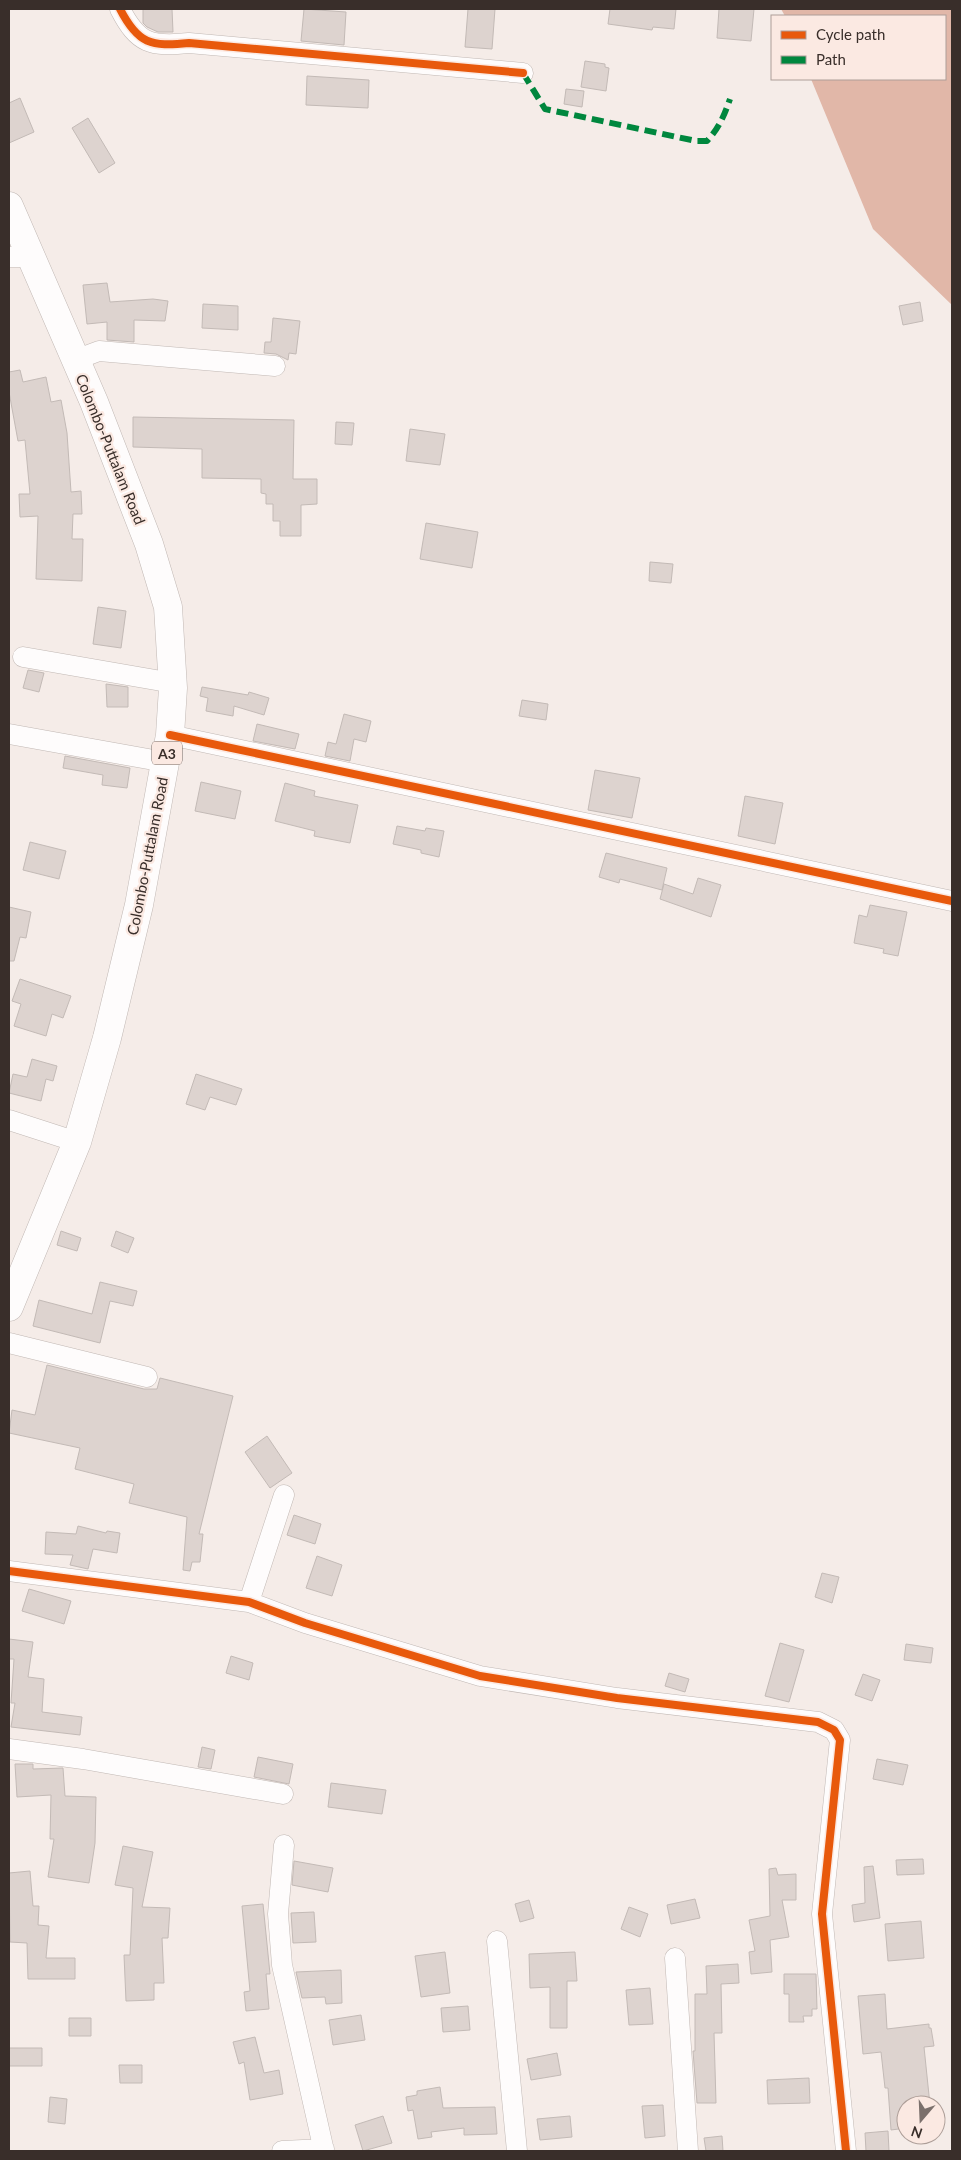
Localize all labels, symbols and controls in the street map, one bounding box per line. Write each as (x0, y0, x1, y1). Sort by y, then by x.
legend (771, 15, 946, 80)
text: Cycle path (816, 25, 885, 43)
text: Path (816, 50, 846, 68)
street label: Colombo-Puttalam Road (73, 371, 149, 527)
road number: A3 (152, 741, 182, 764)
street label: Colombo-Puttalam Road (123, 775, 171, 937)
north arrow (896, 2095, 946, 2145)
text: N (909, 2123, 924, 2143)

